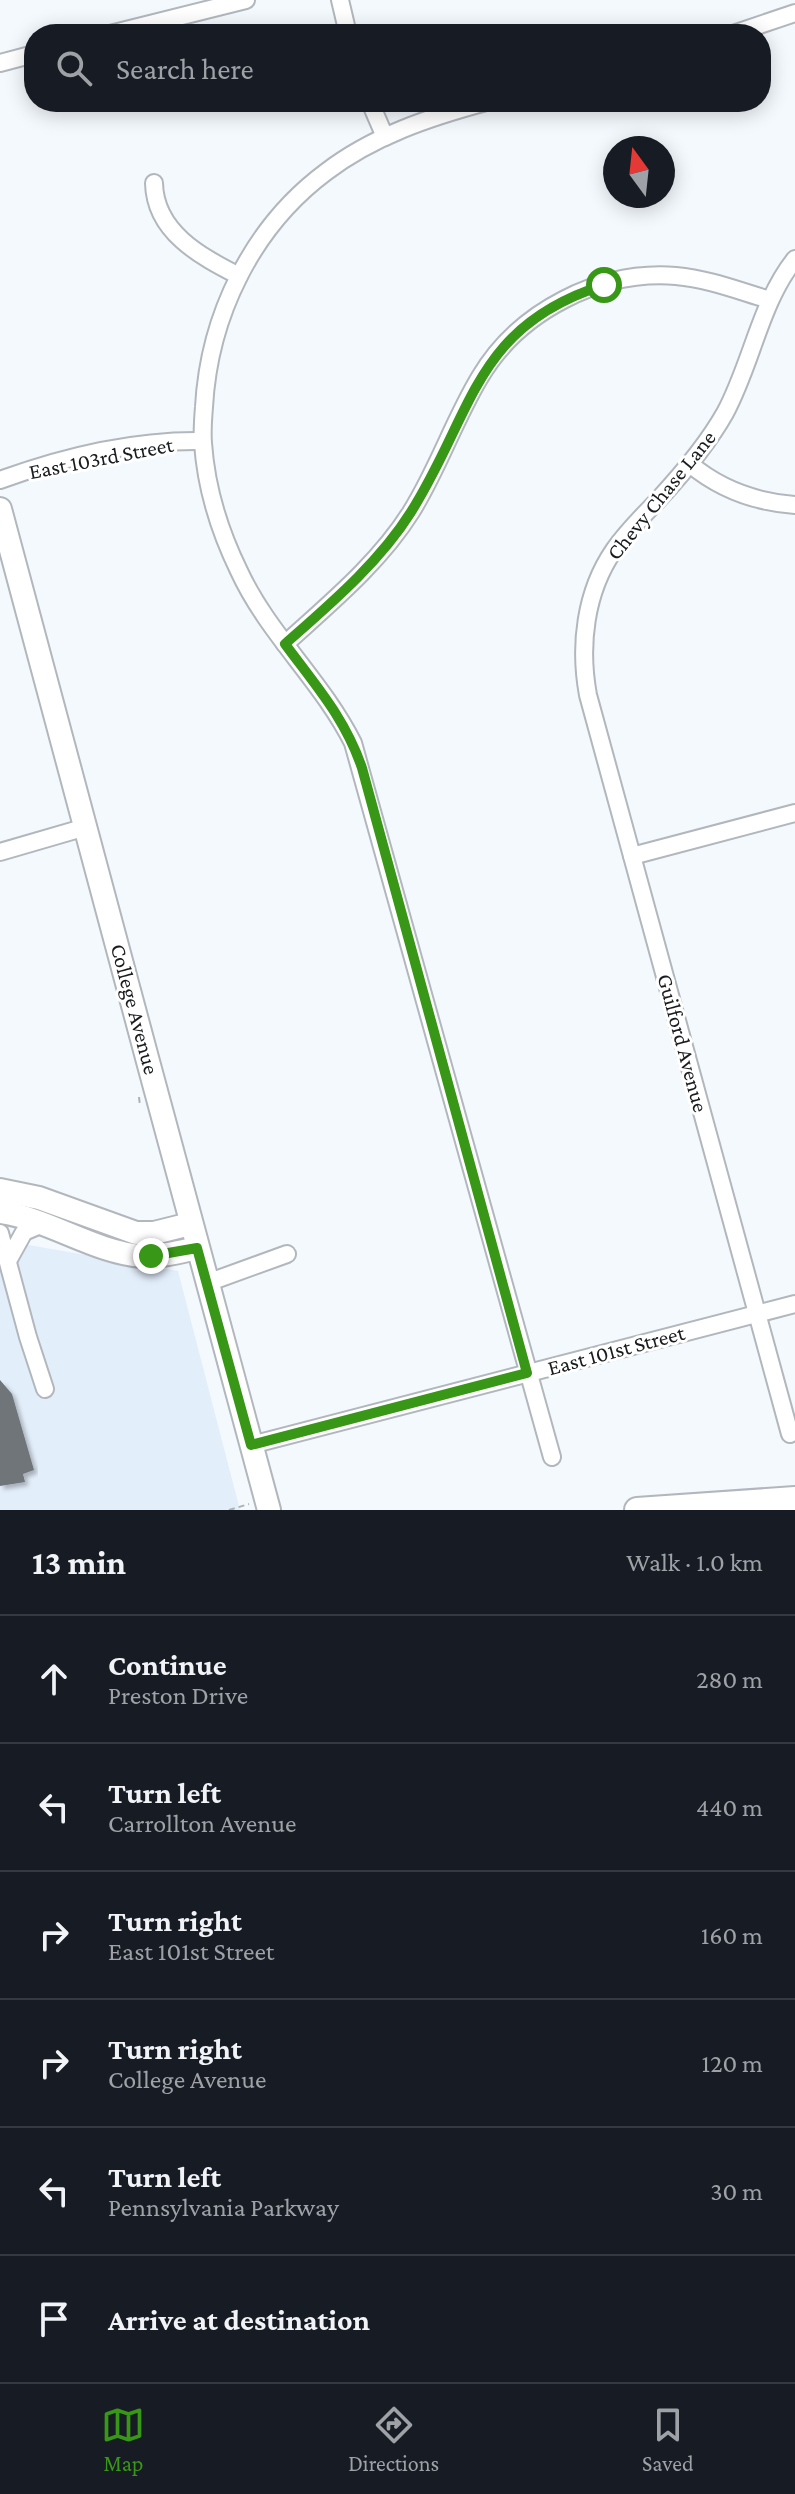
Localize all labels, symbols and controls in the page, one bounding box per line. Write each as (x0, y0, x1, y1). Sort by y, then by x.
search box (24, 24, 771, 112)
icon: search (52, 46, 96, 90)
text: Search here (116, 52, 254, 85)
north arrow (603, 136, 675, 208)
route start (586, 267, 622, 303)
street label: Chevy Chase Lane (601, 425, 721, 565)
street label: East 103rd Street (27, 432, 176, 484)
street label: College Avenue (106, 941, 164, 1077)
street label: Guilford Avenue (653, 971, 713, 1115)
route end (133, 1238, 169, 1274)
street label: East 101st Street (545, 1320, 688, 1380)
text: 13 min (32, 1544, 126, 1581)
text: Walk · 1.0 km (626, 1548, 763, 1577)
text: Continue (108, 1648, 227, 1681)
icon: ahead (32, 1657, 76, 1701)
text: 280 m (696, 1665, 763, 1694)
text: Preston Drive (108, 1681, 248, 1710)
text: Turn left (108, 1776, 221, 1809)
icon: left (32, 1785, 76, 1829)
text: 440 m (696, 1793, 763, 1822)
text: Carrollton Avenue (108, 1809, 296, 1838)
text: Turn right (108, 1904, 242, 1937)
icon: right (32, 1913, 76, 1957)
text: 160 m (701, 1921, 763, 1950)
text: East 101st Street (108, 1937, 274, 1966)
text: Turn right (108, 2032, 242, 2065)
icon: right (32, 2041, 76, 2085)
text: 120 m (702, 2049, 763, 2078)
text: College Avenue (108, 2065, 267, 2094)
text: Turn left (108, 2160, 221, 2193)
icon: left (32, 2169, 76, 2213)
text: 30 m (710, 2177, 763, 2206)
text: Pennsylvania Parkway (108, 2193, 339, 2222)
icon: arrive (32, 2297, 76, 2341)
text: Arrive at destination (108, 2303, 370, 2336)
tab: Map (101, 2403, 145, 2476)
tab: Directions (348, 2403, 439, 2476)
tab: Saved (642, 2403, 694, 2476)

